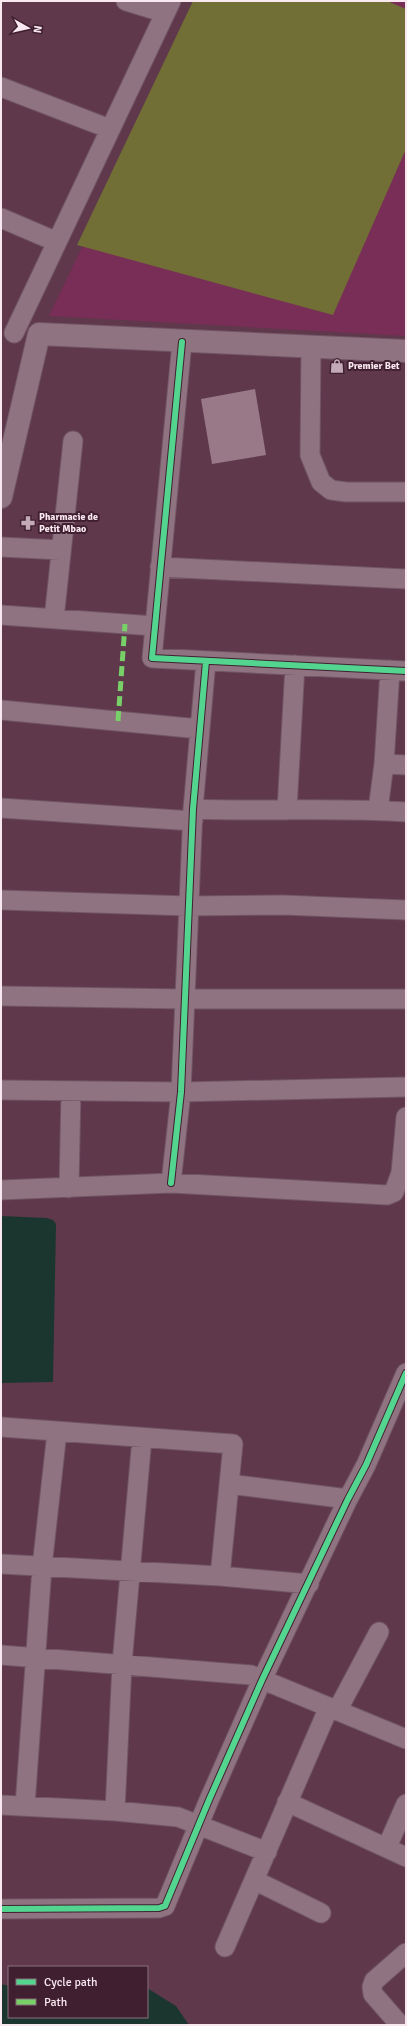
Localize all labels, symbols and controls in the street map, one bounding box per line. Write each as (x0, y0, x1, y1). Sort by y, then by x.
north arrow (8, 8, 48, 48)
text: N (30, 25, 44, 34)
shop icon: Premier Bet (329, 358, 345, 374)
place label: Premier Bet (348, 360, 400, 372)
place label: Pharmacie de Petit Mbao (39, 511, 98, 535)
pharmacy icon: Pharmacie de Petit Mbao (20, 515, 36, 531)
legend (8, 1966, 148, 2018)
text: Cycle path (44, 1975, 97, 1990)
text: Path (44, 1995, 67, 2010)

